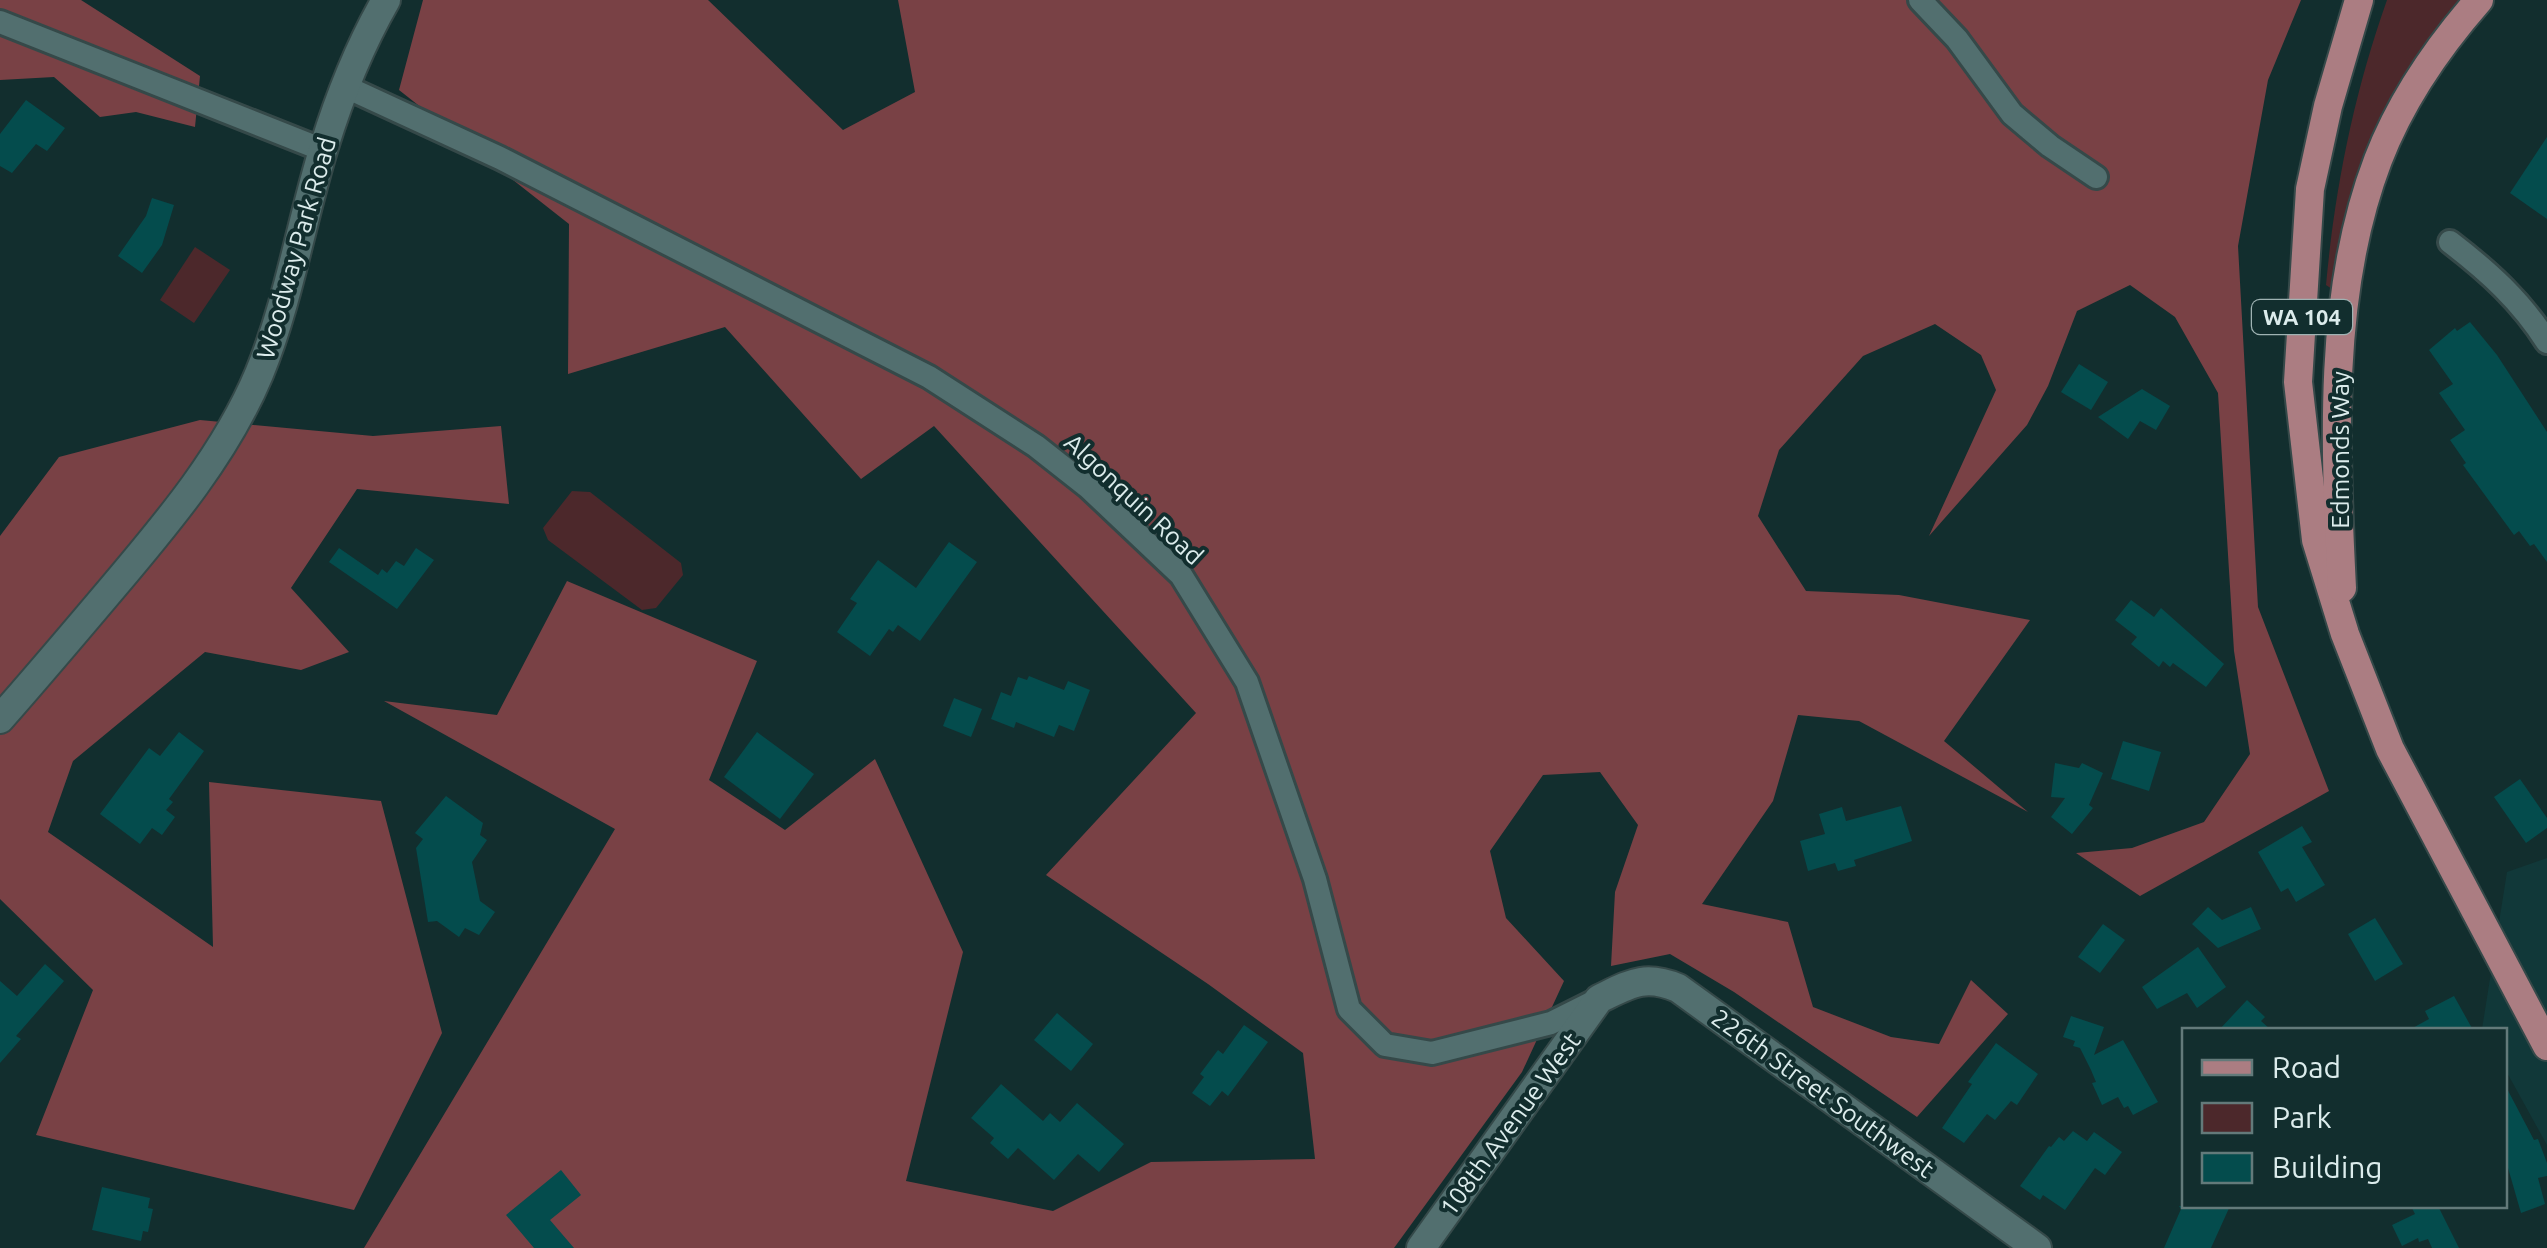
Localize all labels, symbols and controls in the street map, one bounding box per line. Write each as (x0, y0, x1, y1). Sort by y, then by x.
street label: Woodway Park Road (251, 134, 341, 362)
road number: WA 104 (2252, 300, 2352, 334)
street label: Edmonds Way (2326, 371, 2354, 529)
street label: Algonquin Road (1059, 428, 1209, 570)
street label: 226th Street Southwest (1707, 1003, 1940, 1183)
street label: 108th Avenue West (1434, 1027, 1586, 1221)
legend (2182, 1028, 2507, 1208)
text: Road (2272, 1050, 2341, 1084)
text: Park (2272, 1100, 2332, 1134)
text: Building (2272, 1150, 2383, 1184)

